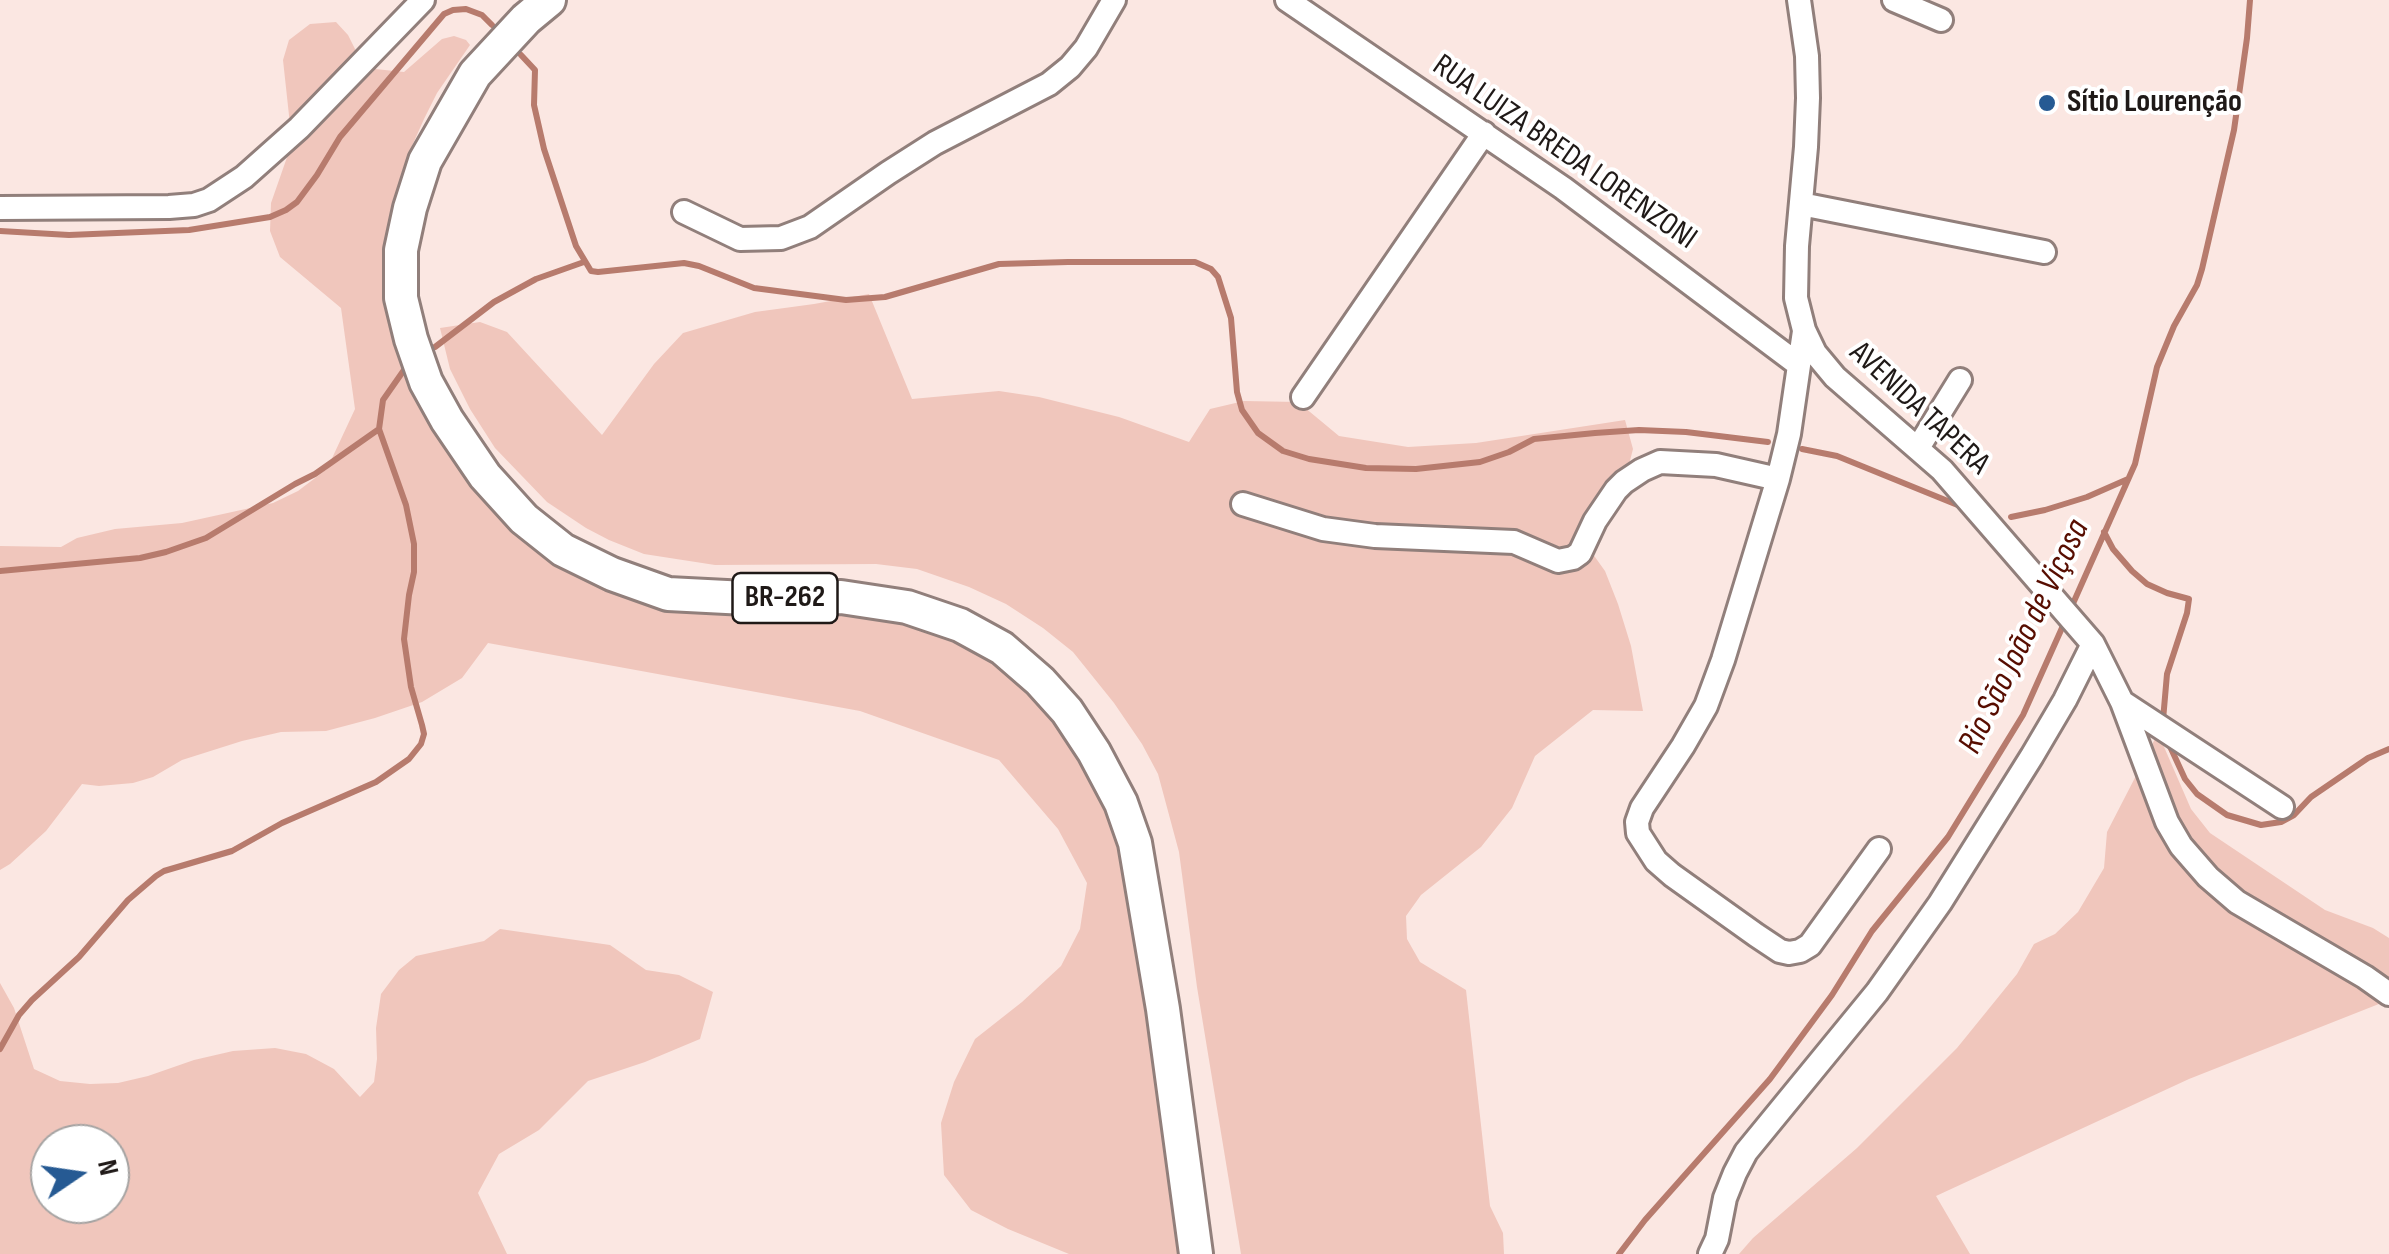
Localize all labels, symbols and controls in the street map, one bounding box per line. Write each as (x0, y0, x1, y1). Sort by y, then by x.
street label: RUA LUIZA BREDA LORENZONI (1424, 47, 1704, 259)
place label: Sítio Lourenção (2067, 84, 2242, 122)
marker: Sítio Lourenção (2036, 92, 2058, 114)
street label: AVENIDA TAPERA (1841, 334, 1997, 484)
water label: Rio São João de Viçosa (1950, 513, 2100, 761)
road number: BR-262 (732, 573, 838, 623)
north arrow (30, 1124, 130, 1224)
text: N (90, 1157, 126, 1179)

